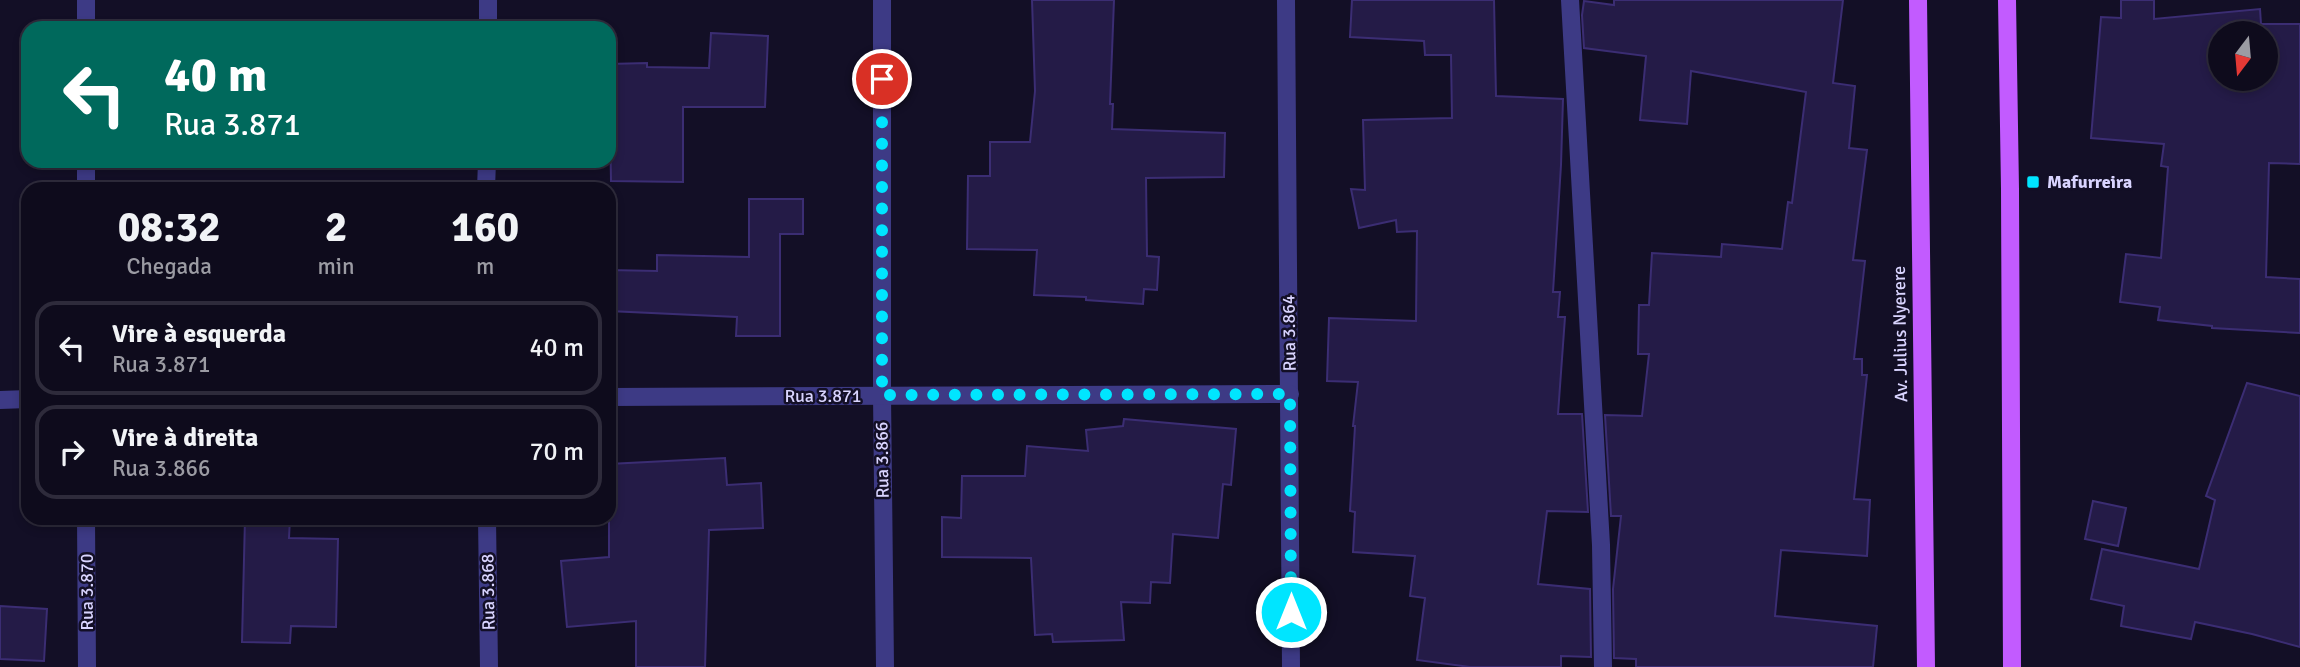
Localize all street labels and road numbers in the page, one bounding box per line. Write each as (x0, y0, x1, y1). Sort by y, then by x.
street label: Av. Julius Nyerere (1888, 266, 1912, 402)
street label: Rua 3.864 (1277, 294, 1301, 372)
street label: Rua 3.871 (785, 385, 861, 407)
street label: Rua 3.866 (870, 421, 894, 499)
street label: Rua 3.868 (476, 553, 500, 631)
street label: Rua 3.870 (76, 554, 98, 630)

